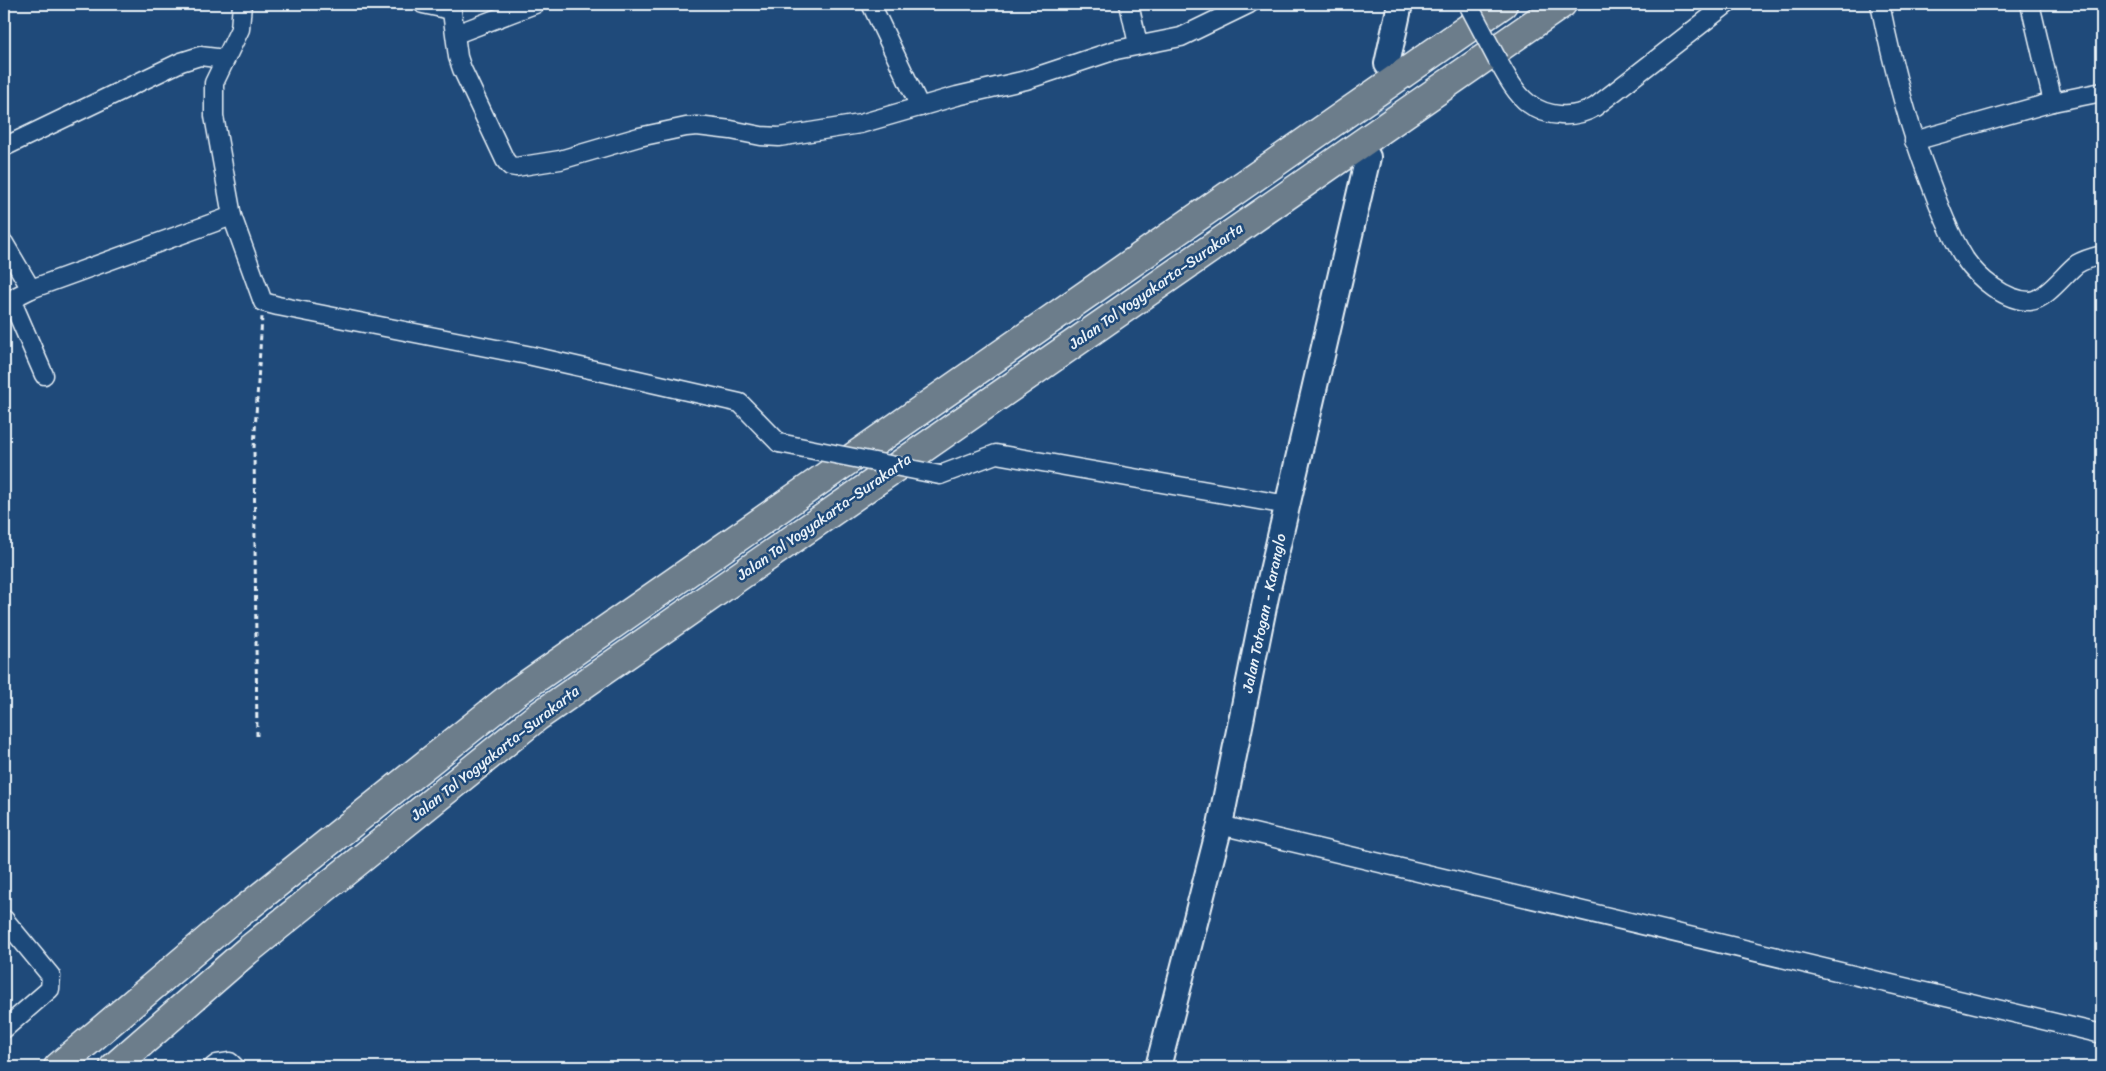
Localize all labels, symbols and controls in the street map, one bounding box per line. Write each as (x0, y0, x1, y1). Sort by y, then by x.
street label: Jalan Tol Yogyakarta–Surakarta (1062, 215, 1249, 357)
street label: Jalan Tol Yogyakarta–Surakarta (730, 446, 917, 588)
street label: Jalan Totogan - Karanglo (1234, 531, 1294, 696)
street label: Jalan Tol Yogyakarta–Surakarta (404, 678, 585, 828)

